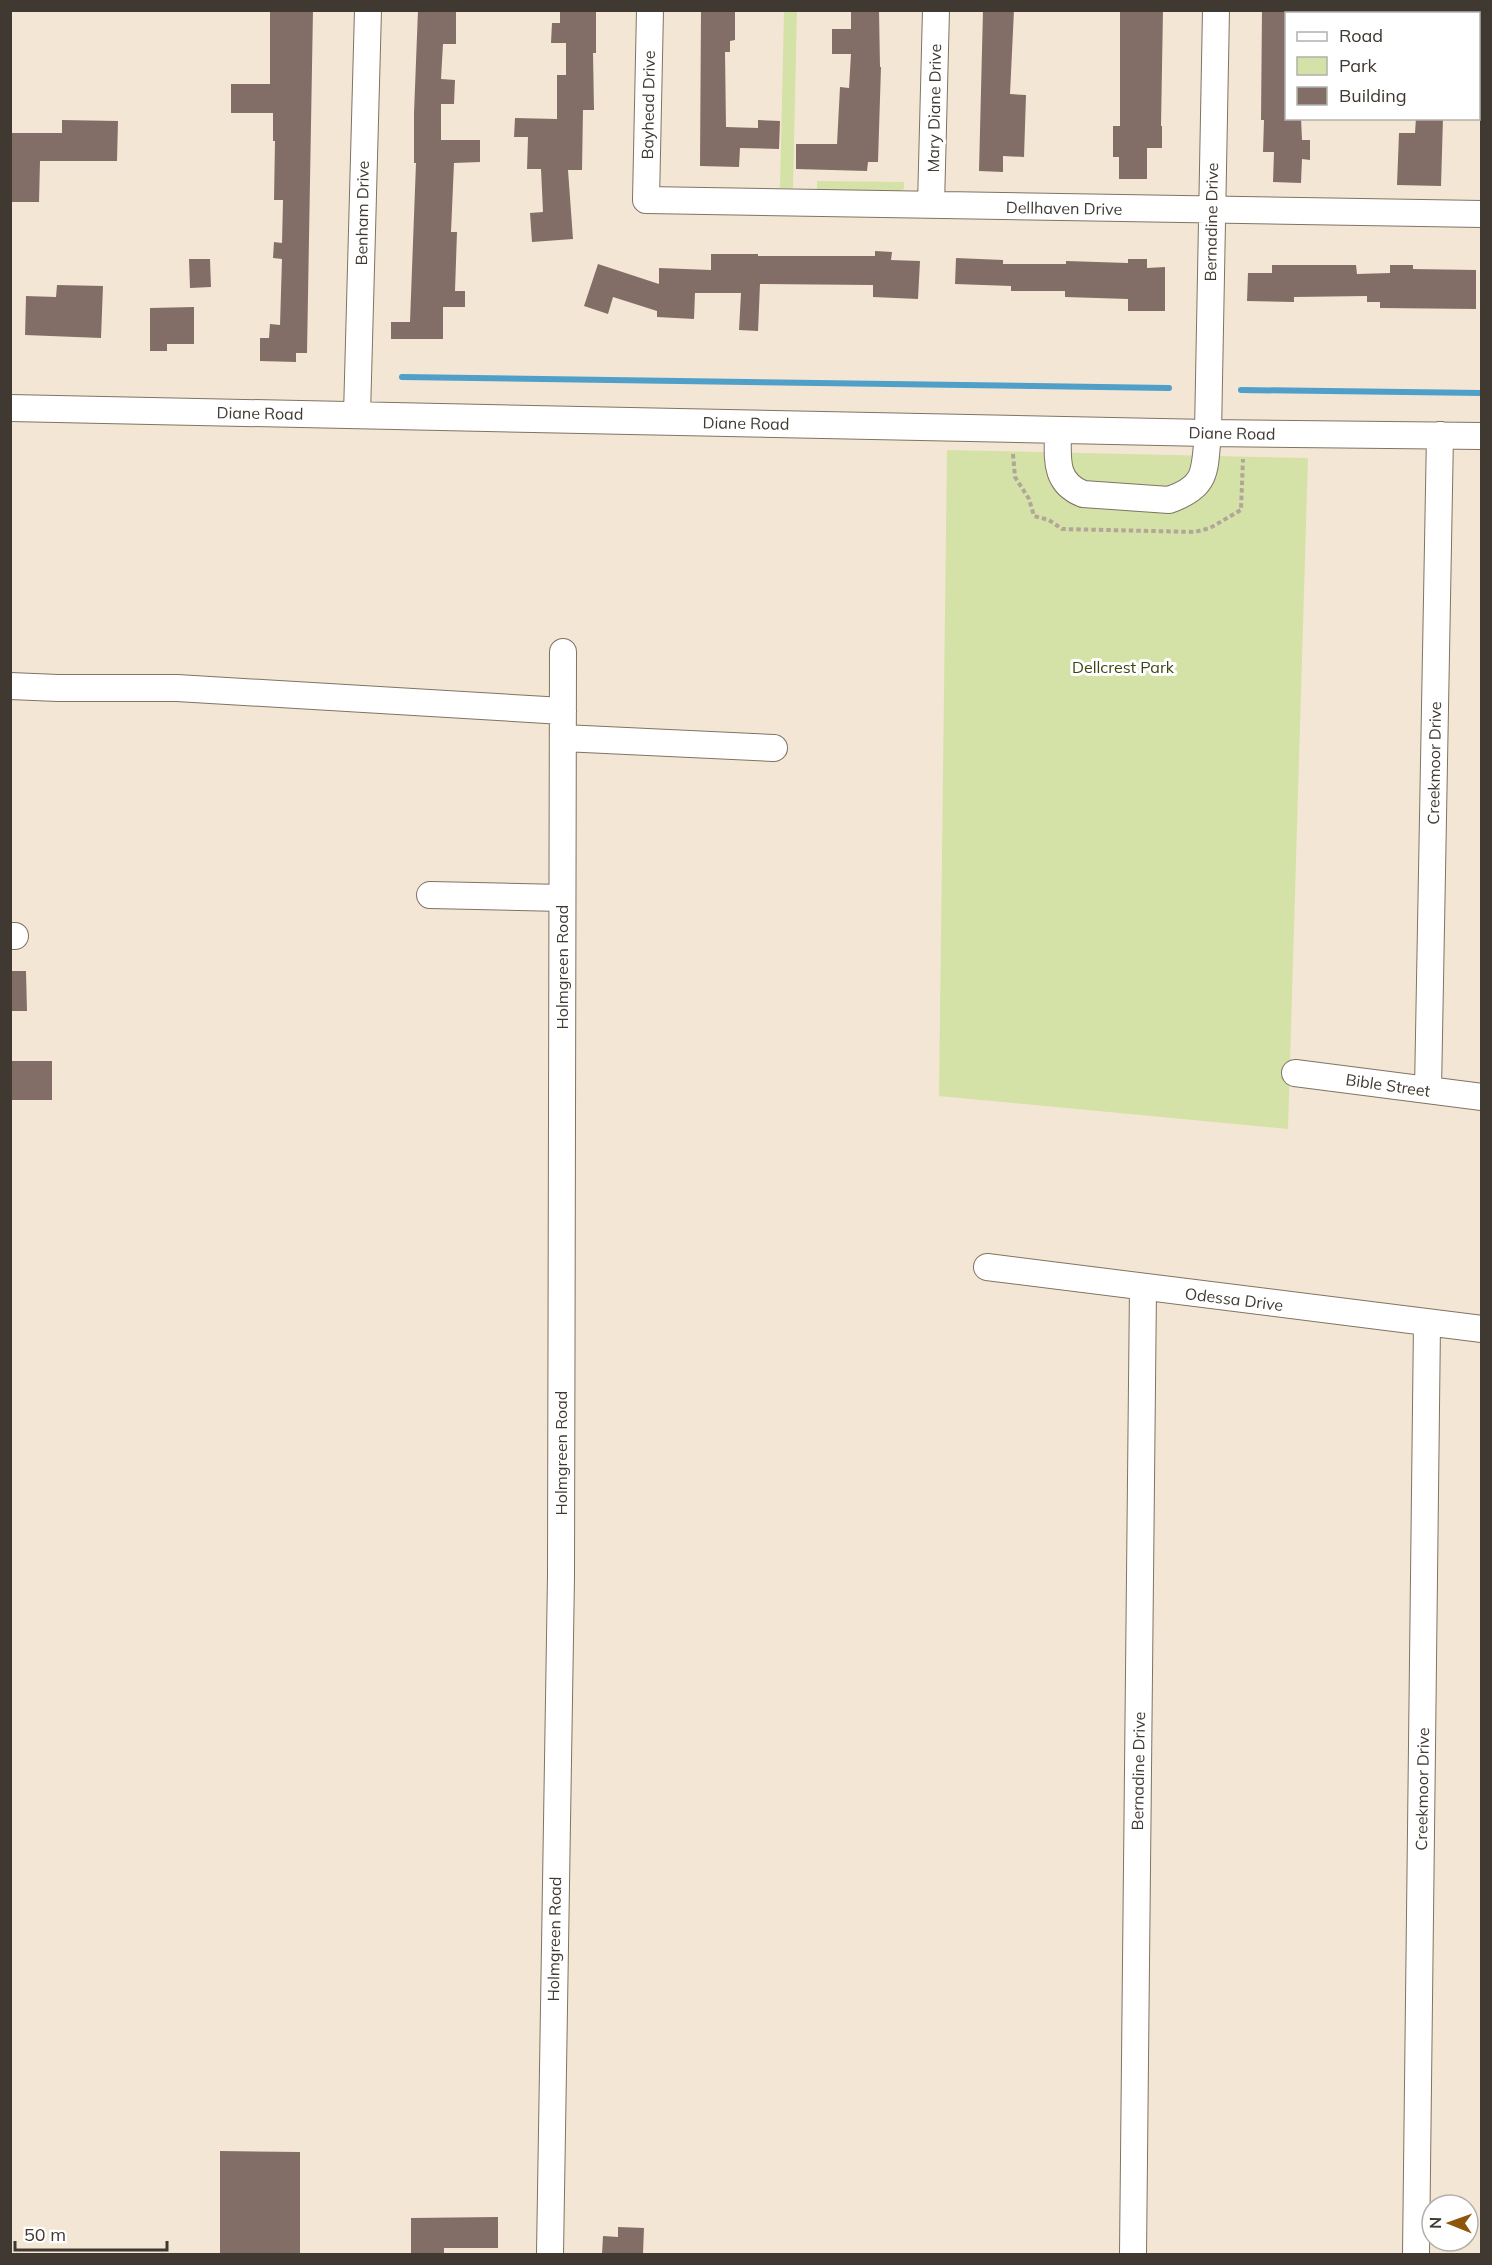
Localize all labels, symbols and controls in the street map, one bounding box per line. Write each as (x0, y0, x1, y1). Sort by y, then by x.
legend (1285, 12, 1480, 120)
text: Road (1339, 24, 1383, 47)
street label: Mary Diane Drive (923, 44, 945, 172)
street label: Bayhead Drive (637, 50, 659, 160)
text: Park (1339, 54, 1378, 77)
text: Building (1339, 84, 1407, 107)
street label: Benham Drive (351, 160, 373, 266)
street label: Bernadine Drive (1200, 162, 1222, 282)
street label: Dellhaven Drive (1006, 197, 1122, 219)
street label: Diane Road (216, 402, 304, 424)
street label: Diane Road (702, 412, 790, 434)
street label: Diane Road (1188, 422, 1276, 444)
park label: Dellcrest Park (1072, 657, 1175, 677)
street label: Creekmoor Drive (1423, 701, 1445, 825)
street label: Holmgreen Road (552, 905, 572, 1029)
street label: Bible Street (1344, 1069, 1432, 1101)
street label: Odessa Drive (1184, 1283, 1284, 1315)
street label: Holmgreen Road (551, 1391, 571, 1515)
street label: Bernadine Drive (1127, 1711, 1149, 1831)
street label: Creekmoor Drive (1411, 1727, 1433, 1851)
street label: Holmgreen Road (543, 1876, 565, 2002)
north arrow (1420, 2193, 1480, 2253)
scale bar (15, 2214, 166, 2252)
text: N (1425, 2217, 1445, 2229)
text: 50 m (24, 2223, 66, 2246)

